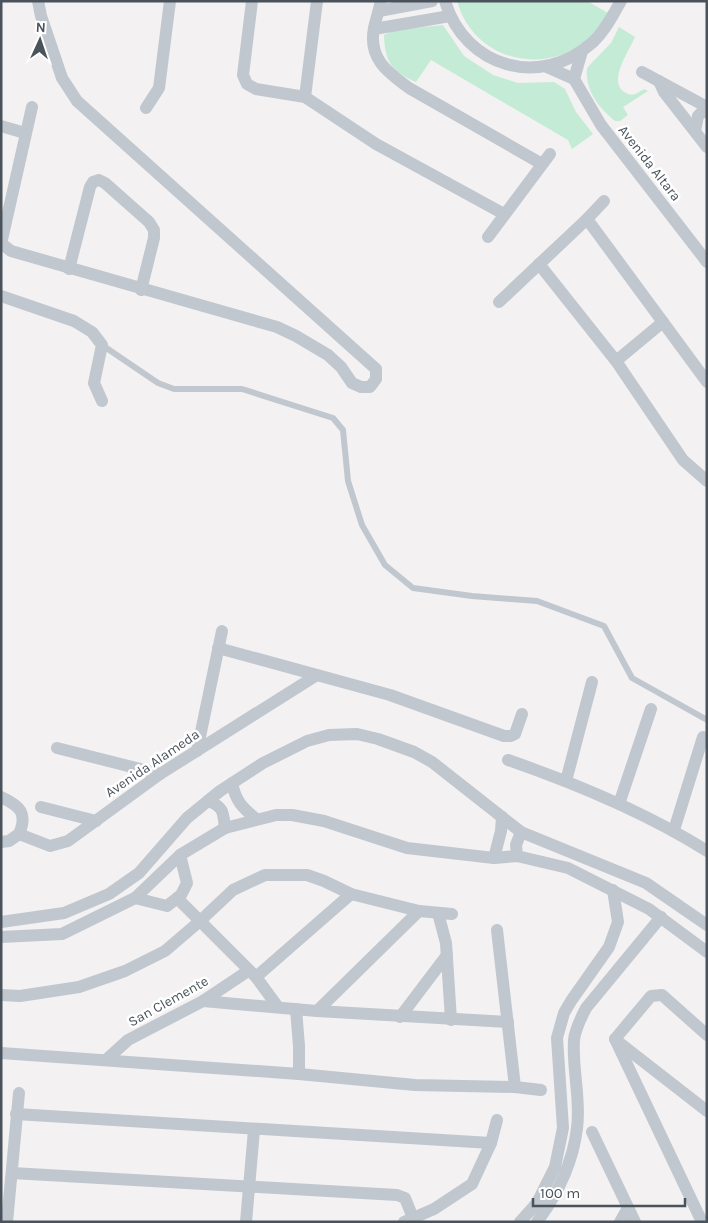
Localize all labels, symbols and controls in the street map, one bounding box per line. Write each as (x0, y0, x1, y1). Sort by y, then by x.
north arrow (15, 15, 65, 65)
text: N (35, 19, 46, 36)
street label: Avenida Altara (615, 122, 685, 205)
street label: Avenida Alameda (102, 726, 203, 801)
street label: San Clemente (125, 972, 211, 1030)
scale bar (533, 1176, 686, 1208)
text: 100 m (540, 1184, 580, 1202)

